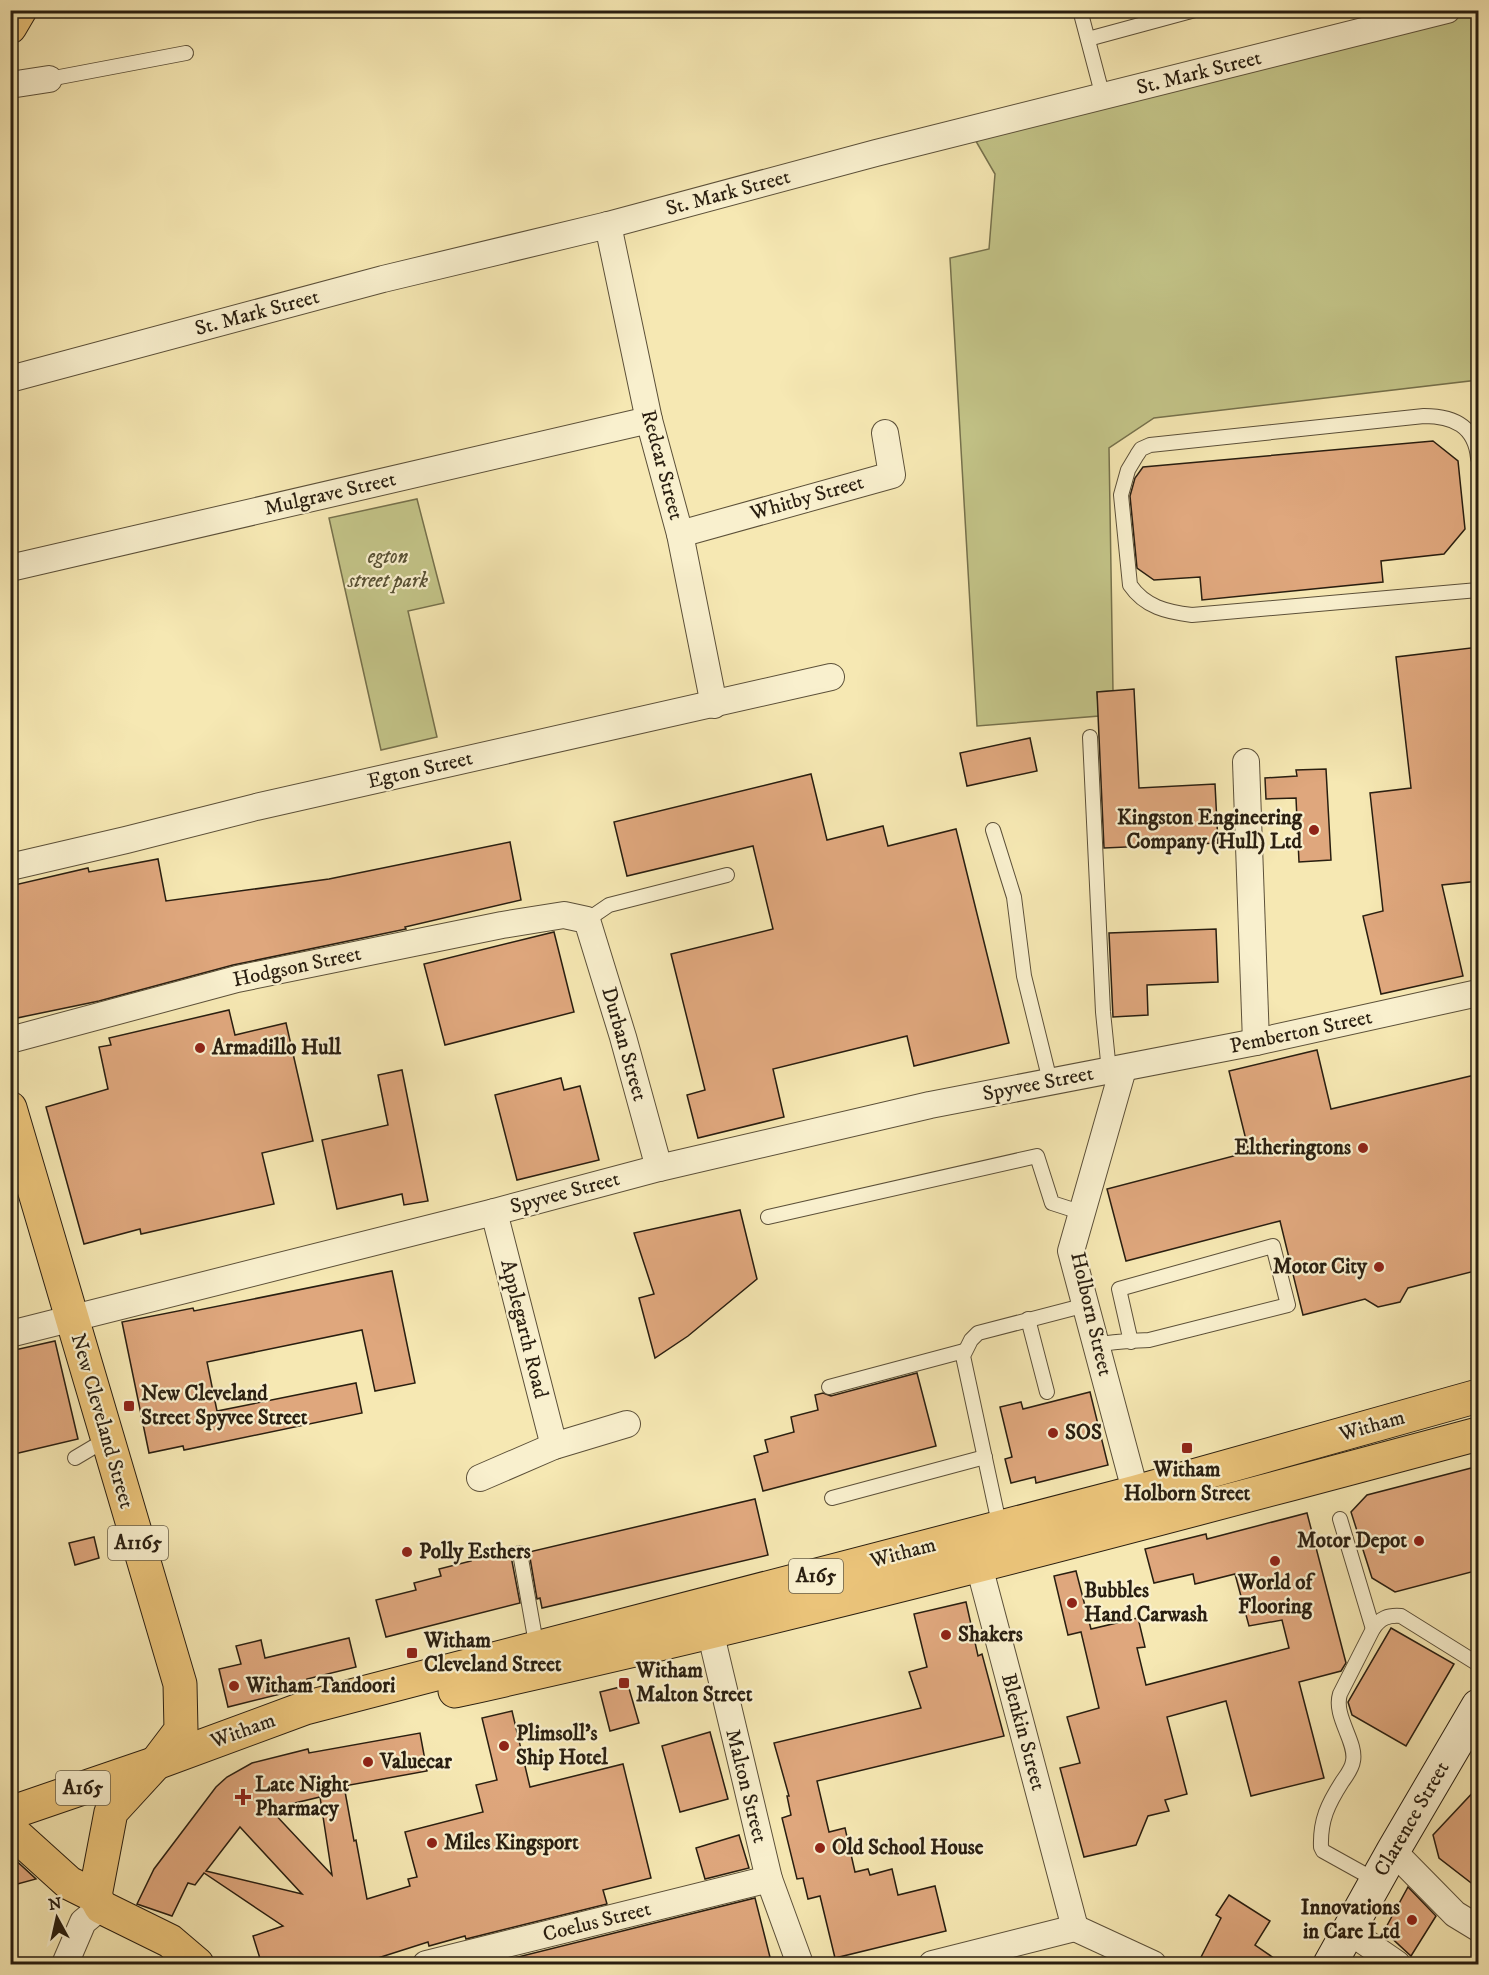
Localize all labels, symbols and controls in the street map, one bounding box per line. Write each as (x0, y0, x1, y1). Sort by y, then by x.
street label: St. Mark Street (1134, 45, 1264, 101)
street label: St. Mark Street (663, 164, 793, 222)
street label: St. Mark Street (192, 284, 322, 342)
street label: Redcar Street (635, 407, 689, 523)
street label: Mulgrave Street (262, 466, 399, 522)
street label: Whitby Street (746, 469, 867, 527)
park label: egton street park (347, 544, 428, 594)
street label: Egton Street (365, 745, 475, 795)
place label: Kingston Engineering Company (Hull) Ltd (1117, 805, 1303, 855)
marker: Kingston Engineering Company (Hull) Ltd (1307, 823, 1321, 837)
street label: Hodgson Street (230, 941, 364, 993)
street label: Durban Street (595, 984, 653, 1104)
street label: Pemberton Street (1228, 1004, 1375, 1060)
place label: Armadillo Hull (211, 1035, 342, 1061)
marker: Armadillo Hull (193, 1041, 207, 1055)
street label: Spyvee Street (980, 1060, 1096, 1107)
place label: Eltheringtons (1234, 1135, 1351, 1161)
marker: Eltheringtons (1356, 1141, 1370, 1155)
street label: Spyvee Street (507, 1166, 623, 1220)
street label: Holborn Street (1064, 1249, 1118, 1379)
place label: Motor City (1273, 1254, 1368, 1280)
street label: Applegarth Road (494, 1257, 554, 1402)
marker: Motor City (1372, 1260, 1386, 1274)
street label: New Cleveland Street (65, 1330, 140, 1512)
place label: New Cleveland Street Spyvee Street (141, 1381, 308, 1431)
marker: New Cleveland Street Spyvee Street (122, 1399, 136, 1413)
street label: Witham (1335, 1404, 1408, 1448)
place label: SOS (1065, 1420, 1102, 1446)
marker: SOS (1046, 1426, 1060, 1440)
marker: Witham Holborn Street (1180, 1441, 1194, 1455)
place label: Witham Holborn Street (1124, 1457, 1251, 1507)
road number: A1165 (108, 1526, 168, 1560)
place label: Motor Depot (1297, 1528, 1407, 1554)
street label: Witham (866, 1532, 939, 1574)
marker: Motor Depot (1412, 1534, 1426, 1548)
place label: Polly Esthers (419, 1539, 531, 1565)
marker: Polly Esthers (400, 1545, 414, 1559)
marker: World of Flooring (1268, 1554, 1282, 1568)
road number: A165 (789, 1559, 843, 1593)
place label: World of Flooring (1237, 1570, 1315, 1620)
place label: Bubbles Hand Carwash (1084, 1578, 1209, 1628)
marker: Bubbles Hand Carwash (1065, 1596, 1079, 1610)
place label: Shakers (958, 1622, 1023, 1648)
place label: Witham Cleveland Street (423, 1628, 562, 1678)
marker: Shakers (939, 1628, 953, 1642)
marker: Witham Cleveland Street (405, 1646, 419, 1660)
place label: Witham Malton Street (635, 1658, 753, 1708)
street label: Blenkin Street (995, 1671, 1051, 1794)
place label: Witham Tandoori (245, 1673, 396, 1699)
marker: Witham Malton Street (617, 1676, 631, 1690)
marker: Witham Tandoori (227, 1679, 241, 1693)
street label: Witham (206, 1707, 279, 1755)
place label: Plimsoll's Ship Hotel (516, 1721, 608, 1771)
street label: Malton Street (719, 1726, 773, 1846)
marker: Plimsoll's Ship Hotel (497, 1739, 511, 1753)
place label: Valuecar (379, 1749, 453, 1775)
marker: Valuecar (361, 1755, 375, 1769)
street label: Clarence Street (1369, 1757, 1456, 1881)
road number: A165 (56, 1771, 110, 1805)
place label: Late Night Pharmacy (255, 1772, 349, 1822)
marker: Late Night Pharmacy (236, 1790, 250, 1804)
place label: Miles Kingsport (444, 1830, 579, 1856)
place label: Old School House (832, 1835, 984, 1861)
marker: Miles Kingsport (425, 1836, 439, 1850)
marker: Old School House (813, 1841, 827, 1855)
north arrow (27, 1888, 87, 1948)
text: N (47, 1893, 63, 1915)
place label: Innovations in Care Ltd (1301, 1895, 1401, 1945)
street label: Coelus Street (540, 1896, 654, 1948)
marker: Innovations in Care Ltd (1405, 1913, 1419, 1927)

